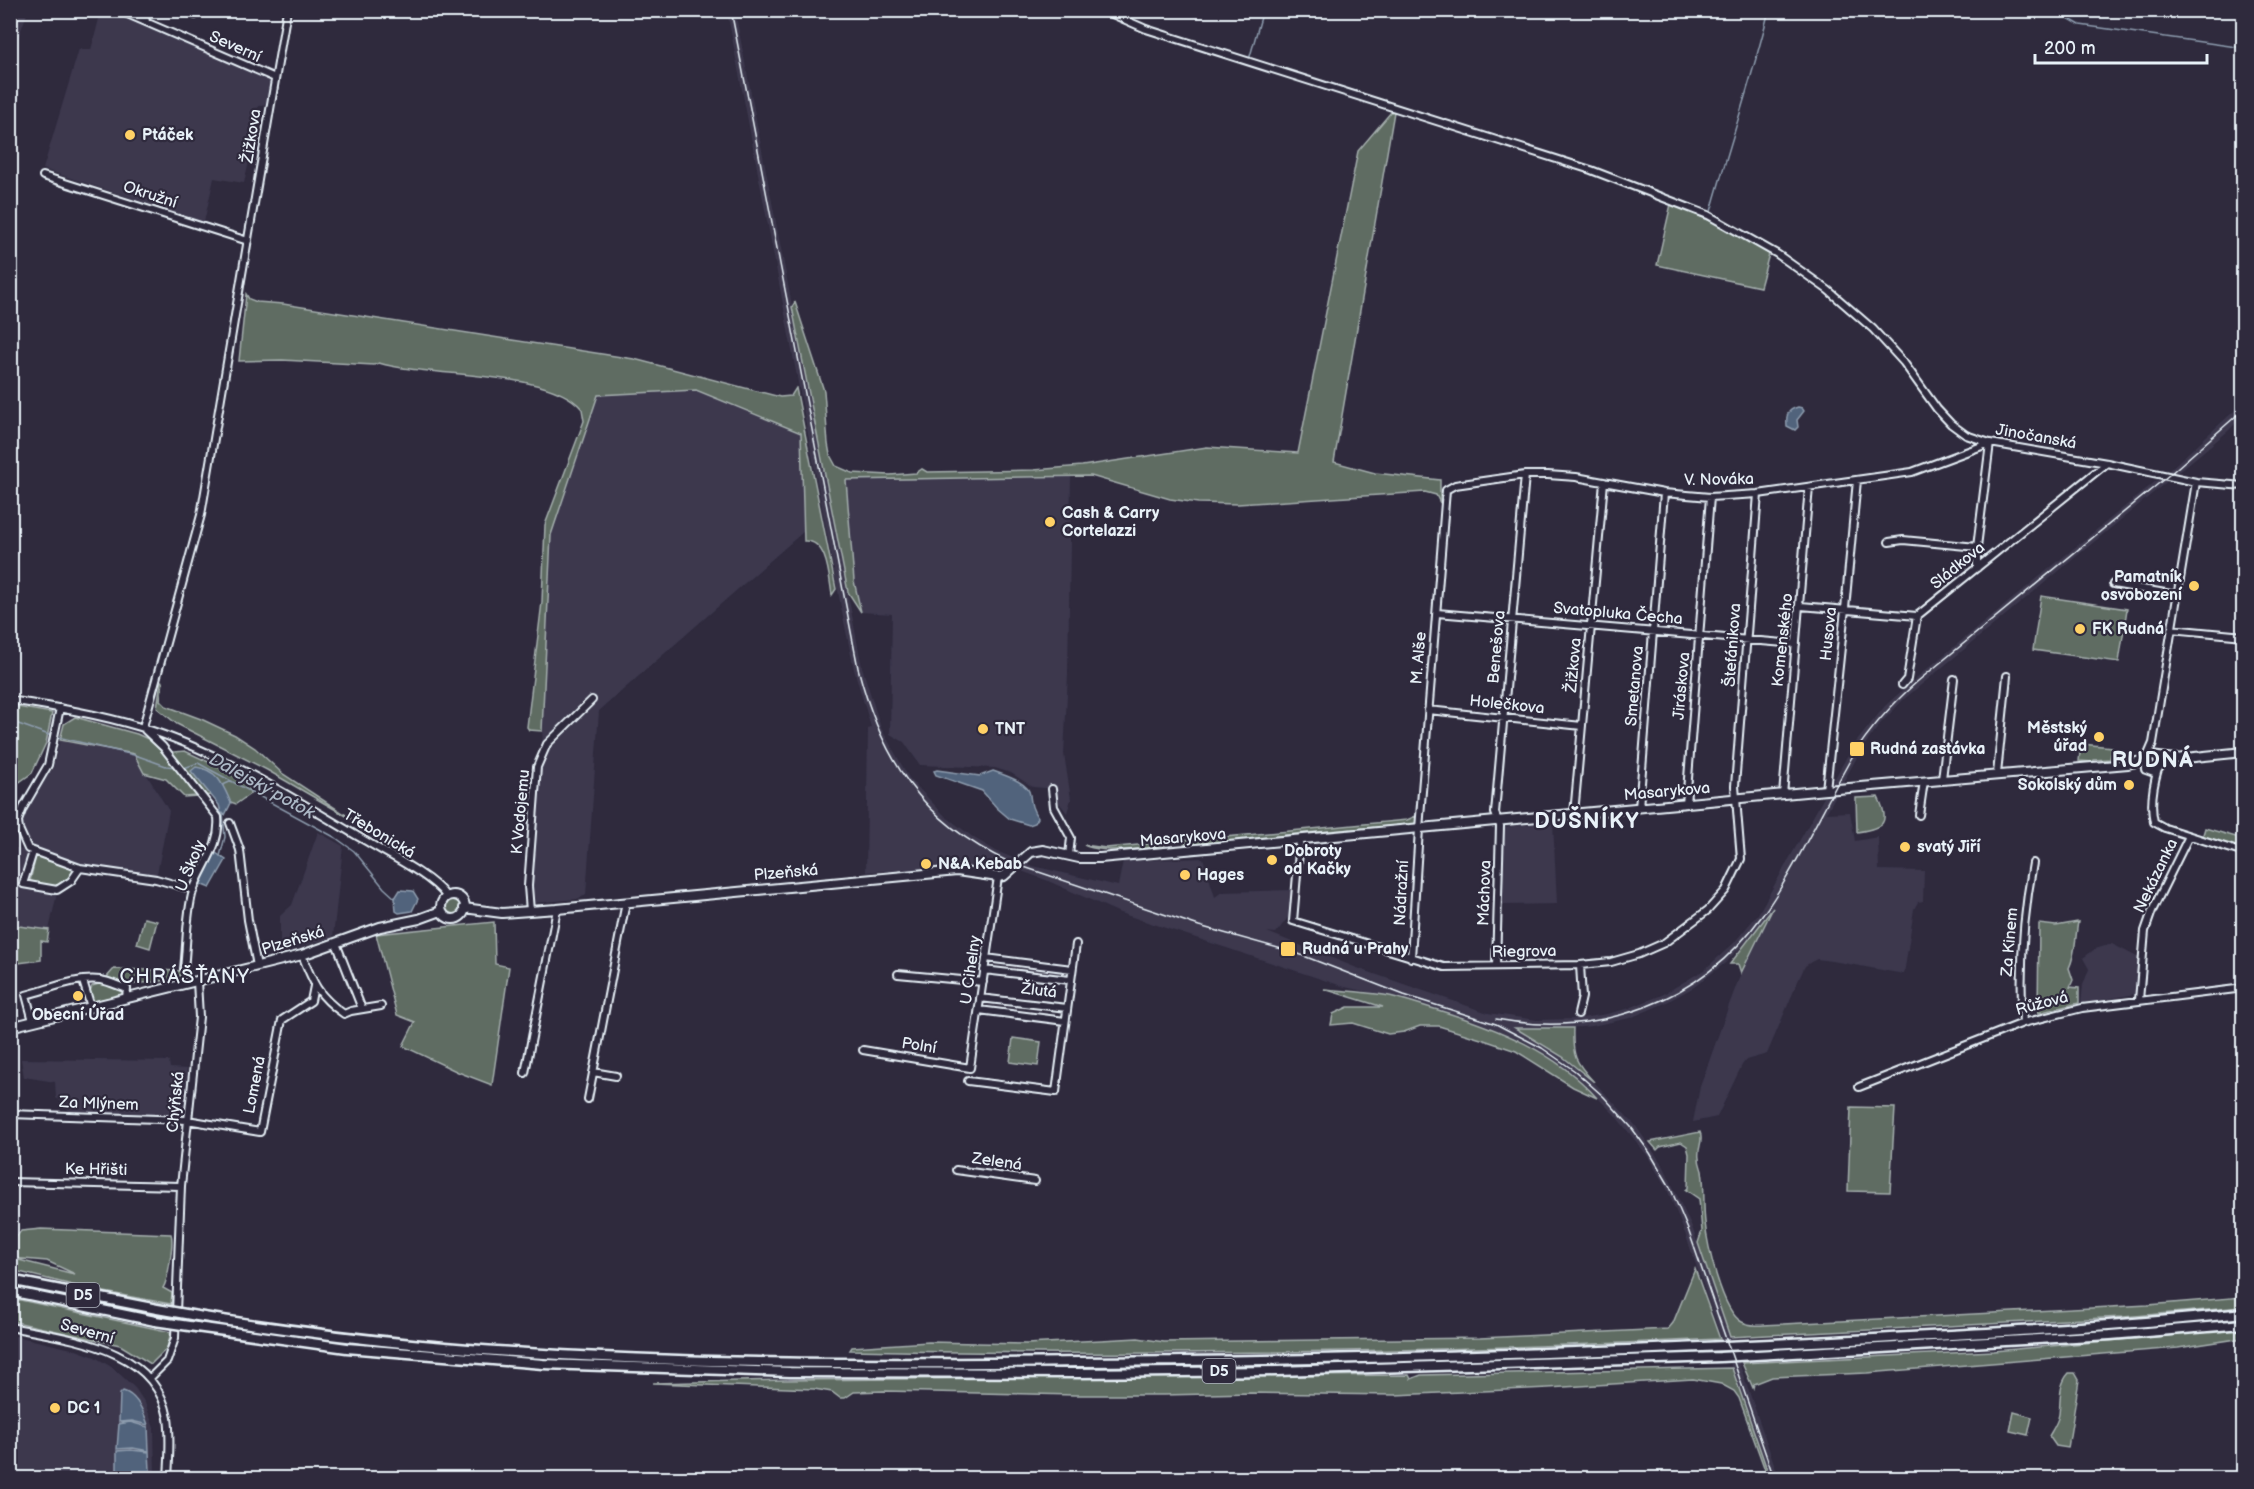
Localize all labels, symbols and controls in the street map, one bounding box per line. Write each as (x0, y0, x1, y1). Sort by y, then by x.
street label: Severní (206, 27, 264, 67)
scale bar (2035, 27, 2208, 65)
text: 200 m (2044, 38, 2096, 59)
street label: Žižkova (236, 107, 266, 165)
place label: Ptáček (142, 126, 194, 145)
marker: Ptáček (123, 128, 137, 142)
street label: Okružní (121, 177, 180, 213)
street label: Jinočanská (1994, 421, 2078, 453)
street label: V. Nováka (1684, 470, 1754, 490)
place label: Cash & Carry Cortelazzi (1062, 504, 1160, 541)
marker: Cash & Carry Cortelazzi (1043, 515, 1057, 529)
street label: Sládkova (1927, 538, 1989, 594)
place label: Pamatník osvobození (2101, 568, 2183, 605)
marker: Pamatník osvobození (2187, 579, 2201, 593)
street label: Komenského (1769, 592, 1797, 688)
street label: Svatopluka Čecha (1553, 597, 1684, 629)
street label: Štefánikova (1719, 602, 1745, 687)
street label: Husova (1817, 606, 1841, 662)
street label: Benešova (1484, 610, 1510, 684)
place label: FK Rudná (2092, 620, 2164, 639)
marker: FK Rudná (2073, 622, 2087, 636)
street label: M. Alše (1407, 630, 1431, 685)
street label: Žižkova (1560, 637, 1586, 694)
street label: Smetanova (1622, 645, 1648, 727)
street label: Jiráskova (1670, 651, 1694, 721)
street label: Holečkova (1468, 692, 1546, 718)
place label: Městský úřad (2027, 719, 2088, 756)
place label: TNT (995, 720, 1026, 739)
marker: TNT (976, 722, 990, 736)
marker: Městský úřad (2092, 730, 2106, 744)
marker: Rudná zastávka (1848, 740, 1866, 758)
place label: Rudná zastávka (1870, 740, 1985, 759)
district label: RUDNÁ (2112, 745, 2194, 774)
water label: Dalejský potok (206, 748, 319, 824)
street label: K Vodojemu (508, 769, 534, 855)
place label: Sokolský dům (2018, 775, 2117, 795)
marker: Sokolský dům (2122, 778, 2136, 792)
street label: Masarykova (1623, 779, 1711, 805)
street label: Třebonická (340, 805, 418, 863)
district label: DUŠNÍKY (1534, 806, 1640, 835)
street label: Masarykova (1139, 825, 1227, 851)
street label: U Školy (170, 836, 210, 895)
street label: Nekázanka (2130, 836, 2182, 916)
place label: svatý Jiří (1917, 838, 1981, 857)
marker: svatý Jiří (1898, 840, 1912, 854)
place label: Dobroty od Kačky (1284, 842, 1352, 879)
marker: Dobroty od Kačky (1265, 853, 1279, 867)
place label: N&A Kebab (938, 855, 1023, 874)
marker: N&A Kebab (919, 857, 933, 871)
street label: Nádražní (1391, 860, 1413, 926)
street label: Máchova (1474, 860, 1496, 926)
street label: Plzeňská (753, 861, 819, 885)
place label: Hages (1197, 866, 1244, 885)
marker: Hages (1178, 868, 1192, 882)
street label: Za Kinem (1997, 907, 2022, 978)
street label: Plzeňská (259, 922, 327, 960)
street label: U Cihelny (957, 934, 985, 1006)
marker: Rudná u Prahy (1279, 940, 1297, 958)
place label: Rudná u Prahy (1302, 940, 1409, 959)
street label: Riegrova (1491, 942, 1557, 962)
district label: CHRÁŠŤANY (120, 964, 250, 989)
street label: Žlutá (1019, 977, 1058, 1003)
street label: Růžová (2014, 988, 2070, 1020)
marker: Obecní Úřad (71, 989, 85, 1003)
place label: Obecní Úřad (32, 1003, 124, 1025)
street label: Polní (900, 1034, 938, 1058)
street label: Lomená (240, 1054, 270, 1116)
street label: Chýňská (163, 1070, 189, 1134)
street label: Za Mlýnem (58, 1093, 139, 1115)
street label: Zelená (970, 1149, 1023, 1175)
street label: Ke Hřišti (65, 1160, 127, 1180)
road number: D5 (66, 1283, 100, 1307)
street label: Severní (58, 1315, 116, 1349)
road number: D5 (1202, 1359, 1236, 1383)
place label: DC 1 (67, 1399, 101, 1418)
marker: DC 1 (48, 1401, 62, 1415)

